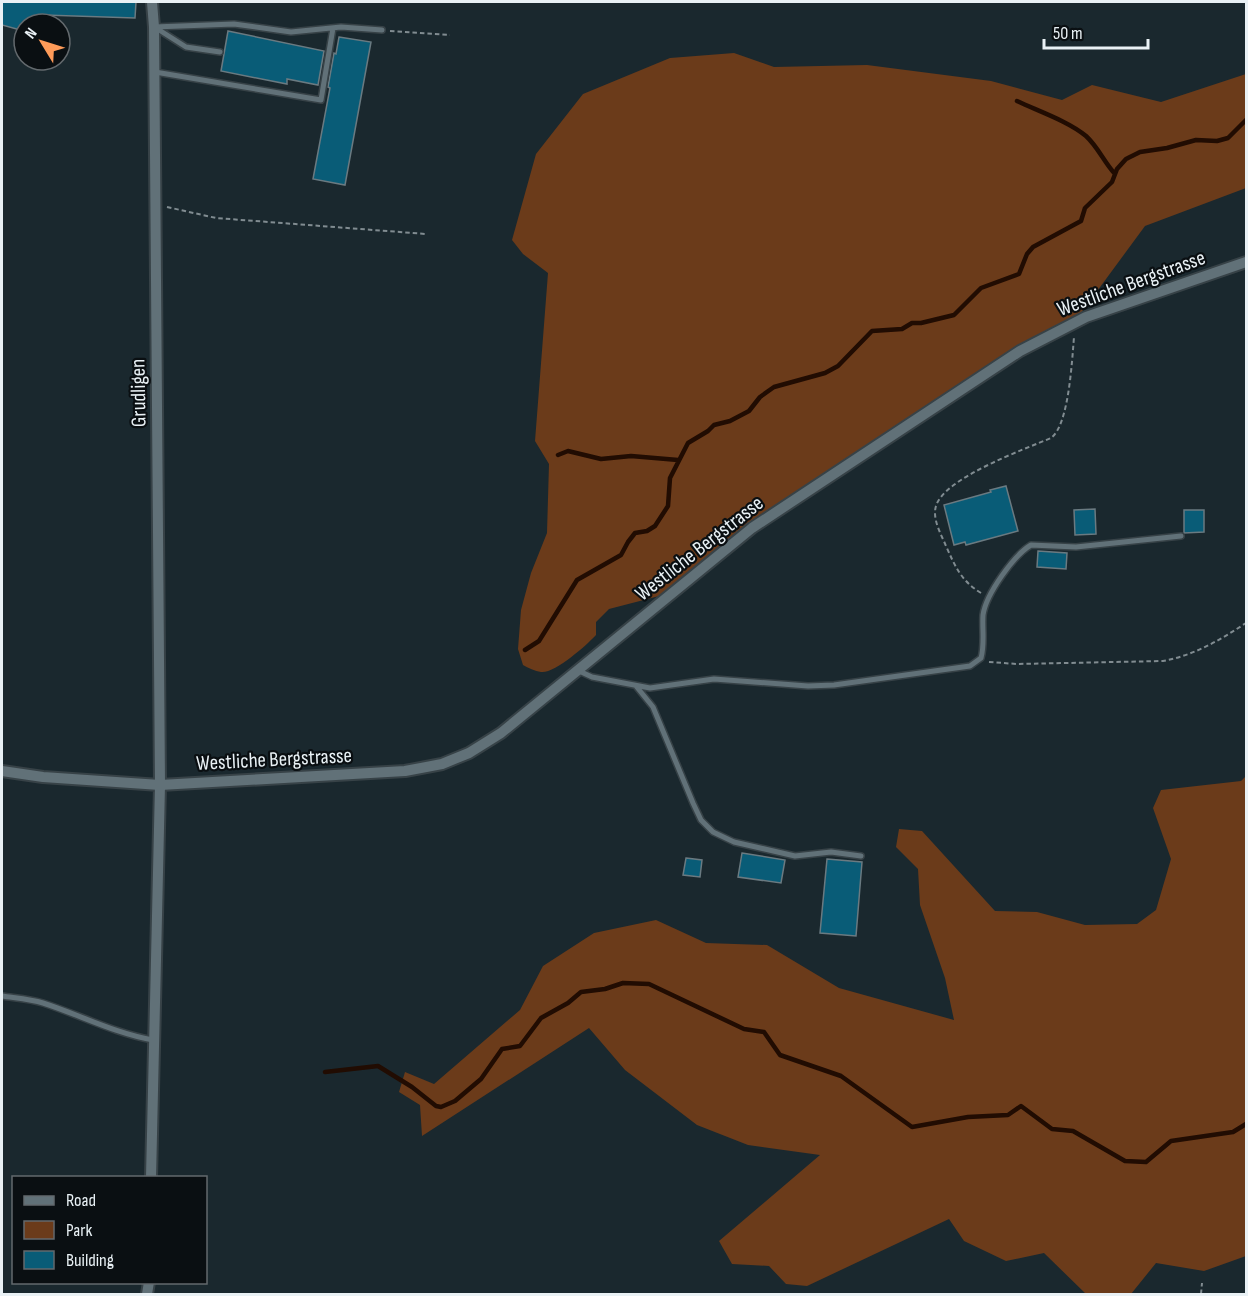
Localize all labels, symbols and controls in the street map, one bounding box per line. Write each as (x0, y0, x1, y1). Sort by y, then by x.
north arrow (12, 12, 72, 72)
scale bar (1044, 12, 1148, 50)
text: 50 m (1053, 23, 1083, 44)
text: N (21, 24, 41, 43)
street label: Westliche Bergstrasse (1054, 245, 1209, 322)
street label: Grudligen (125, 359, 152, 427)
street label: Westliche Bergstrasse (630, 491, 768, 606)
street label: Westliche Bergstrasse (196, 743, 352, 776)
legend (12, 1176, 207, 1284)
text: Road (66, 1190, 96, 1211)
text: Park (66, 1220, 92, 1241)
text: Building (66, 1250, 114, 1271)

